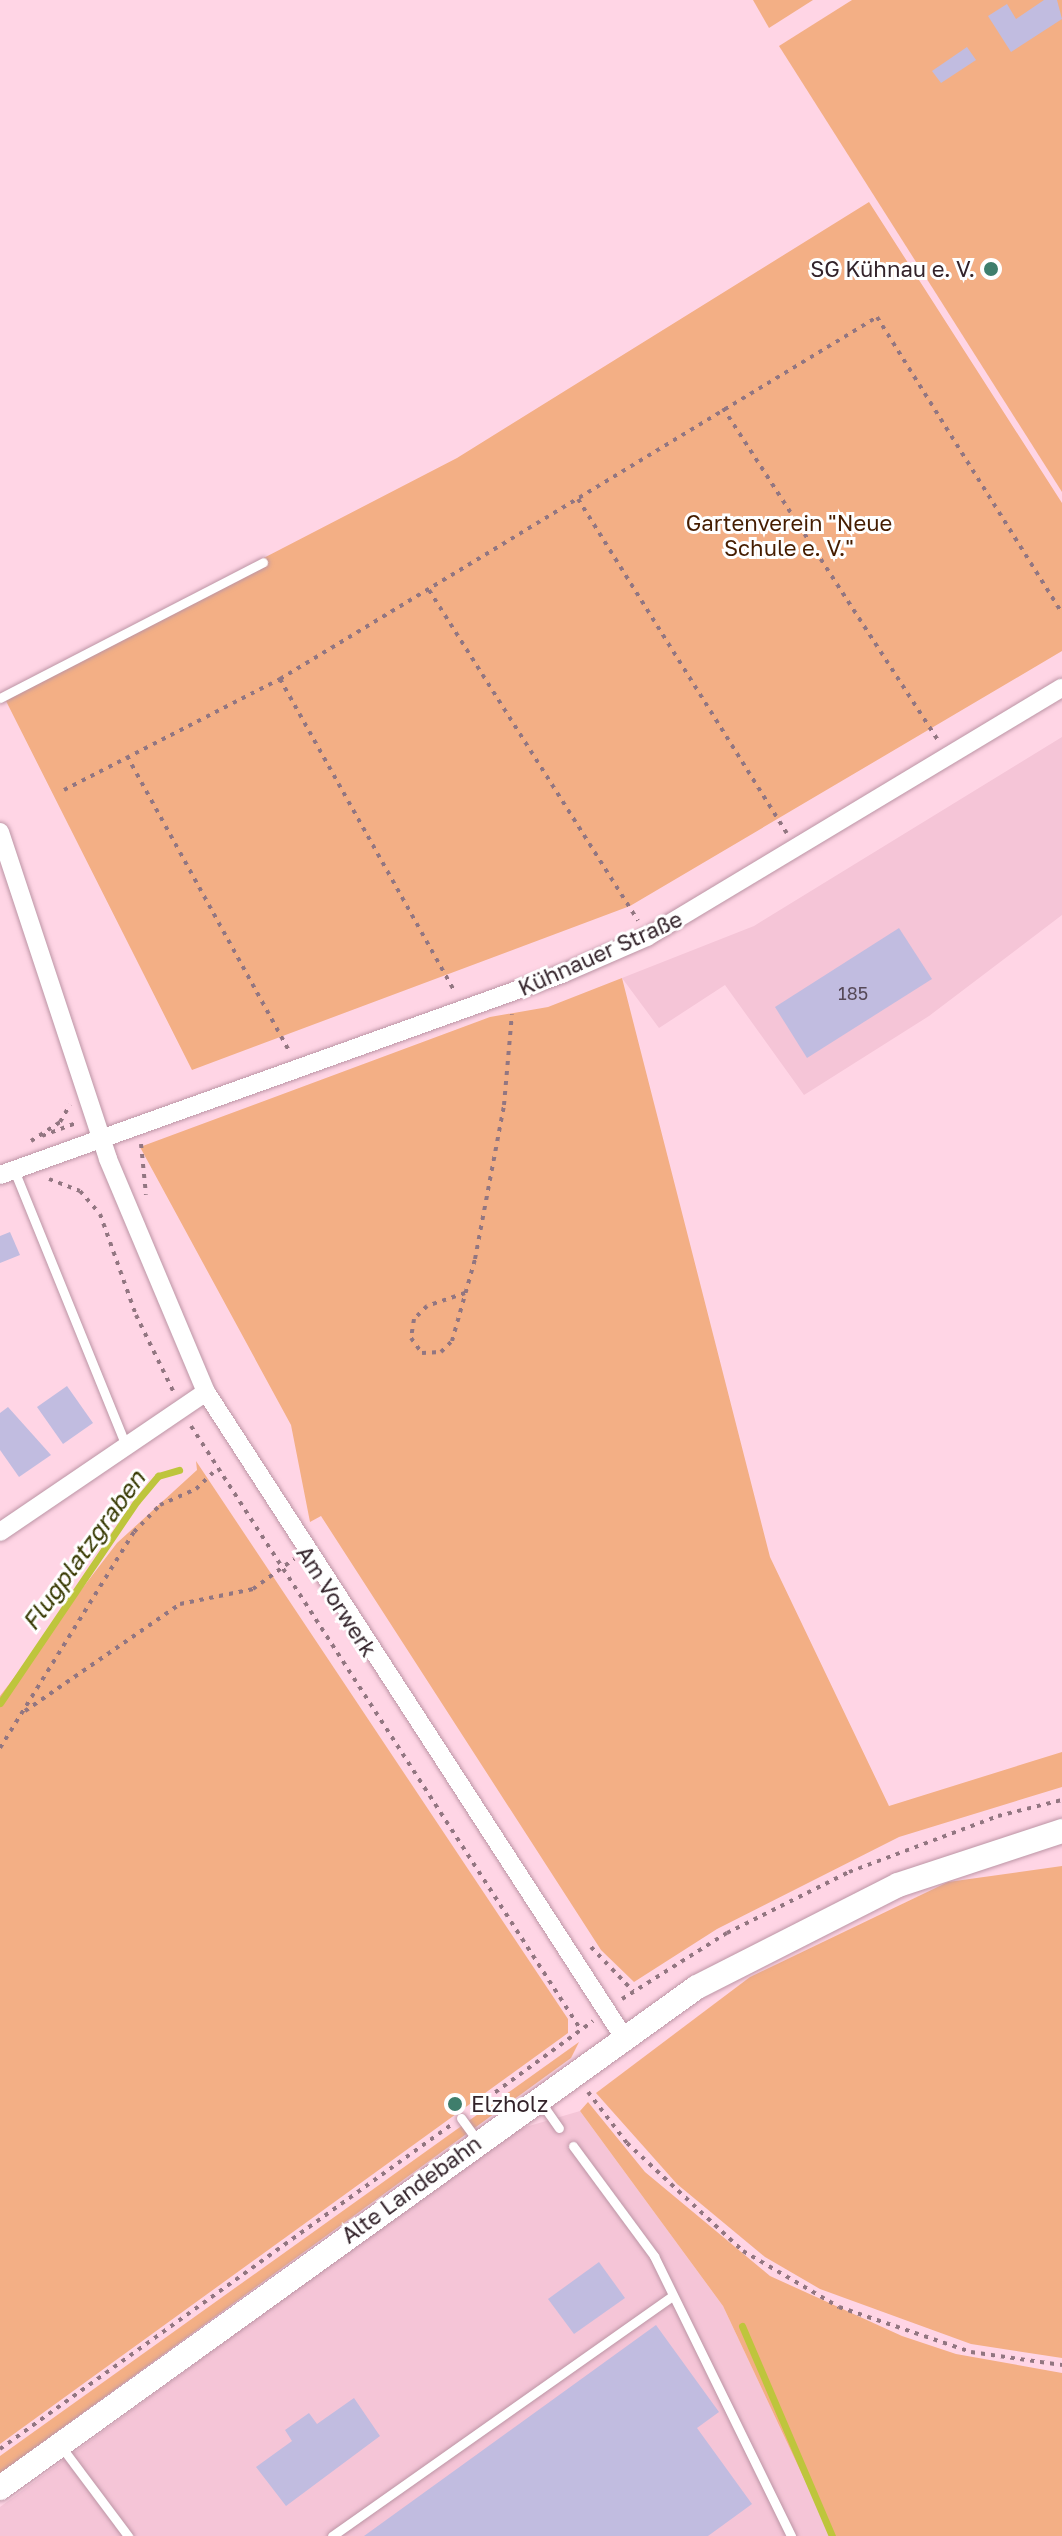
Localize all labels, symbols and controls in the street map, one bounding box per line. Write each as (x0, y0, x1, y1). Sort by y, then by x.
place label: SG Kühnau e. V. (810, 256, 975, 282)
marker: SG Kühnau e. V. (982, 260, 1000, 278)
park label: Gartenverein "Neue Schule e. V." (686, 509, 892, 560)
street label: Kühnauer Straße (514, 905, 686, 1001)
house number: 185 (838, 982, 868, 1004)
water label: Flugplatzgraben (15, 1465, 151, 1635)
street label: Am Vorwerk (291, 1541, 383, 1661)
place label: Elzholz (471, 2091, 548, 2117)
marker: Elzholz (446, 2095, 464, 2113)
street label: Alte Landebahn (336, 2130, 486, 2248)

